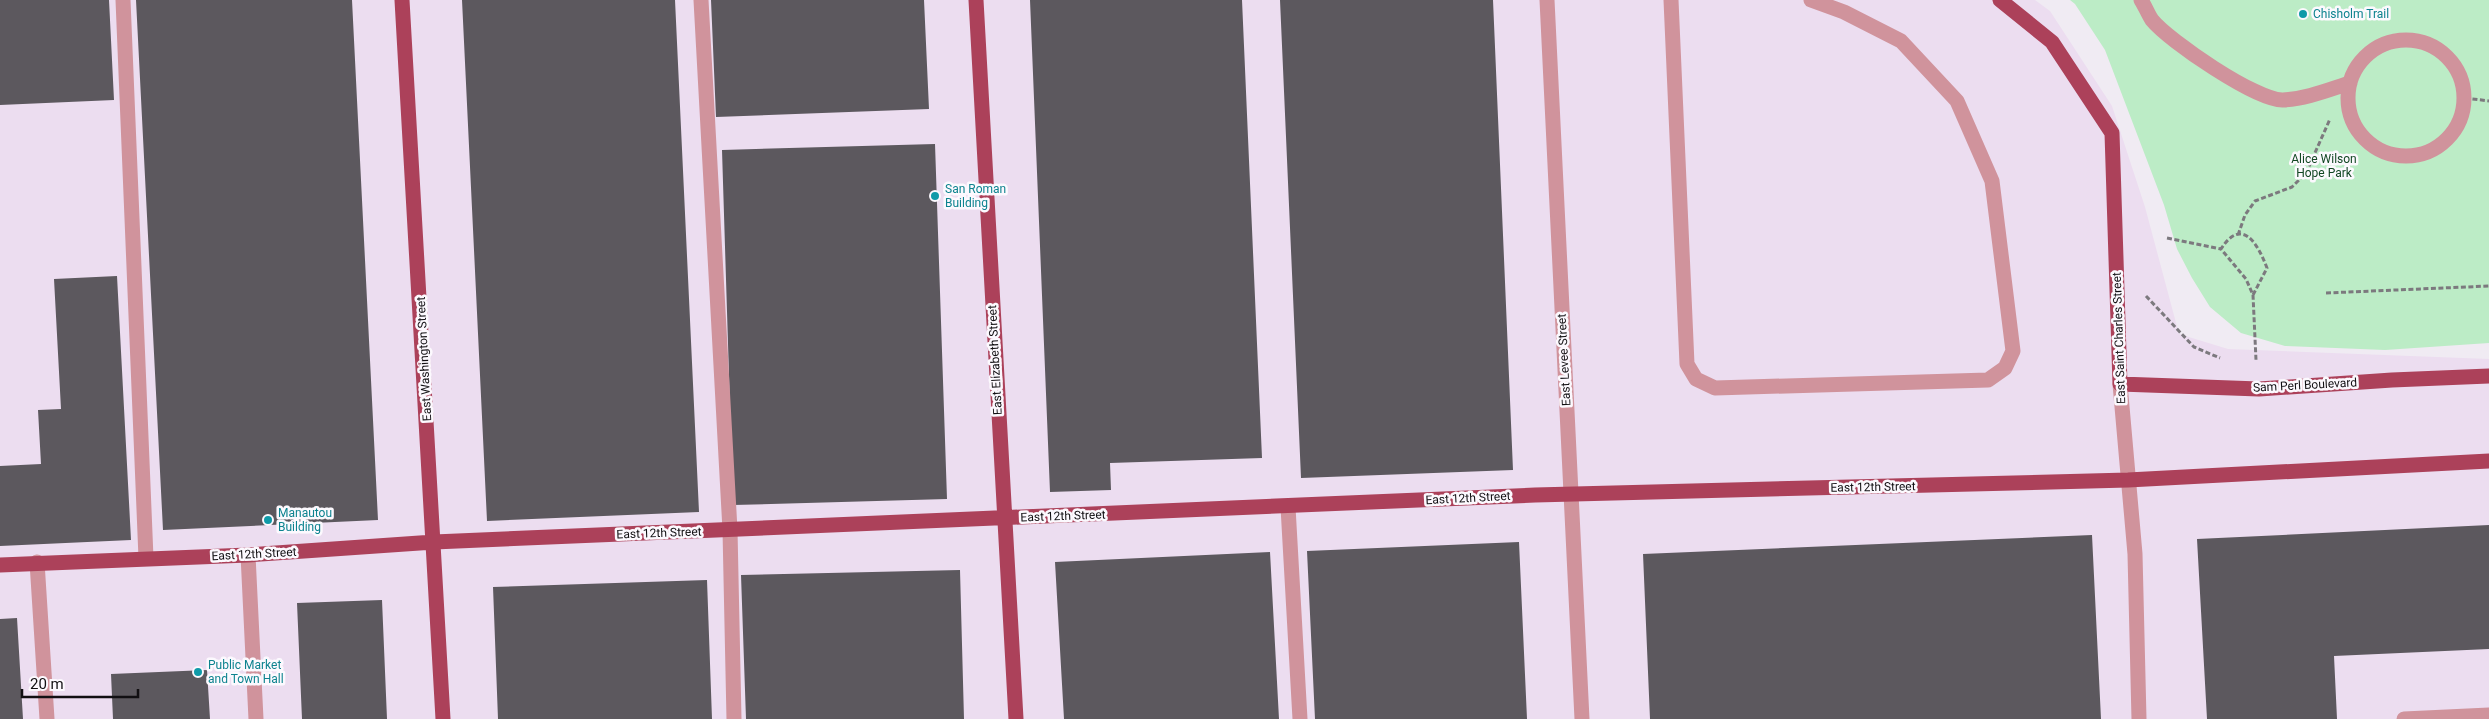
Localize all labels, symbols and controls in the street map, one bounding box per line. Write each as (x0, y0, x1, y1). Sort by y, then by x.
place label: Chisholm Trail (2313, 7, 2389, 21)
marker: Chisholm Trail (2297, 8, 2309, 20)
park label: Alice Wilson Hope Park (2291, 152, 2357, 180)
place label: San Roman Building (945, 182, 1006, 210)
marker: San Roman Building (929, 190, 941, 202)
street label: East Saint Charles Street (2110, 272, 2128, 404)
street label: East Washington Street (414, 296, 434, 421)
street label: East Elizabeth Street (985, 305, 1005, 415)
street label: East Levee Street (1555, 313, 1573, 406)
street label: Sam Perl Boulevard (2253, 375, 2357, 395)
street label: East 12th Street (1830, 479, 1916, 495)
street label: East 12th Street (1425, 489, 1511, 507)
place label: Manautou Building (278, 506, 332, 534)
street label: East 12th Street (1020, 508, 1106, 524)
marker: Manautou Building (262, 514, 274, 526)
street label: East 12th Street (616, 525, 702, 541)
street label: East 12th Street (211, 545, 297, 563)
place label: Public Market and Town Hall (208, 658, 284, 686)
scale bar (22, 666, 139, 698)
marker: Public Market and Town Hall (192, 666, 204, 678)
text: 20 m (30, 675, 64, 693)

